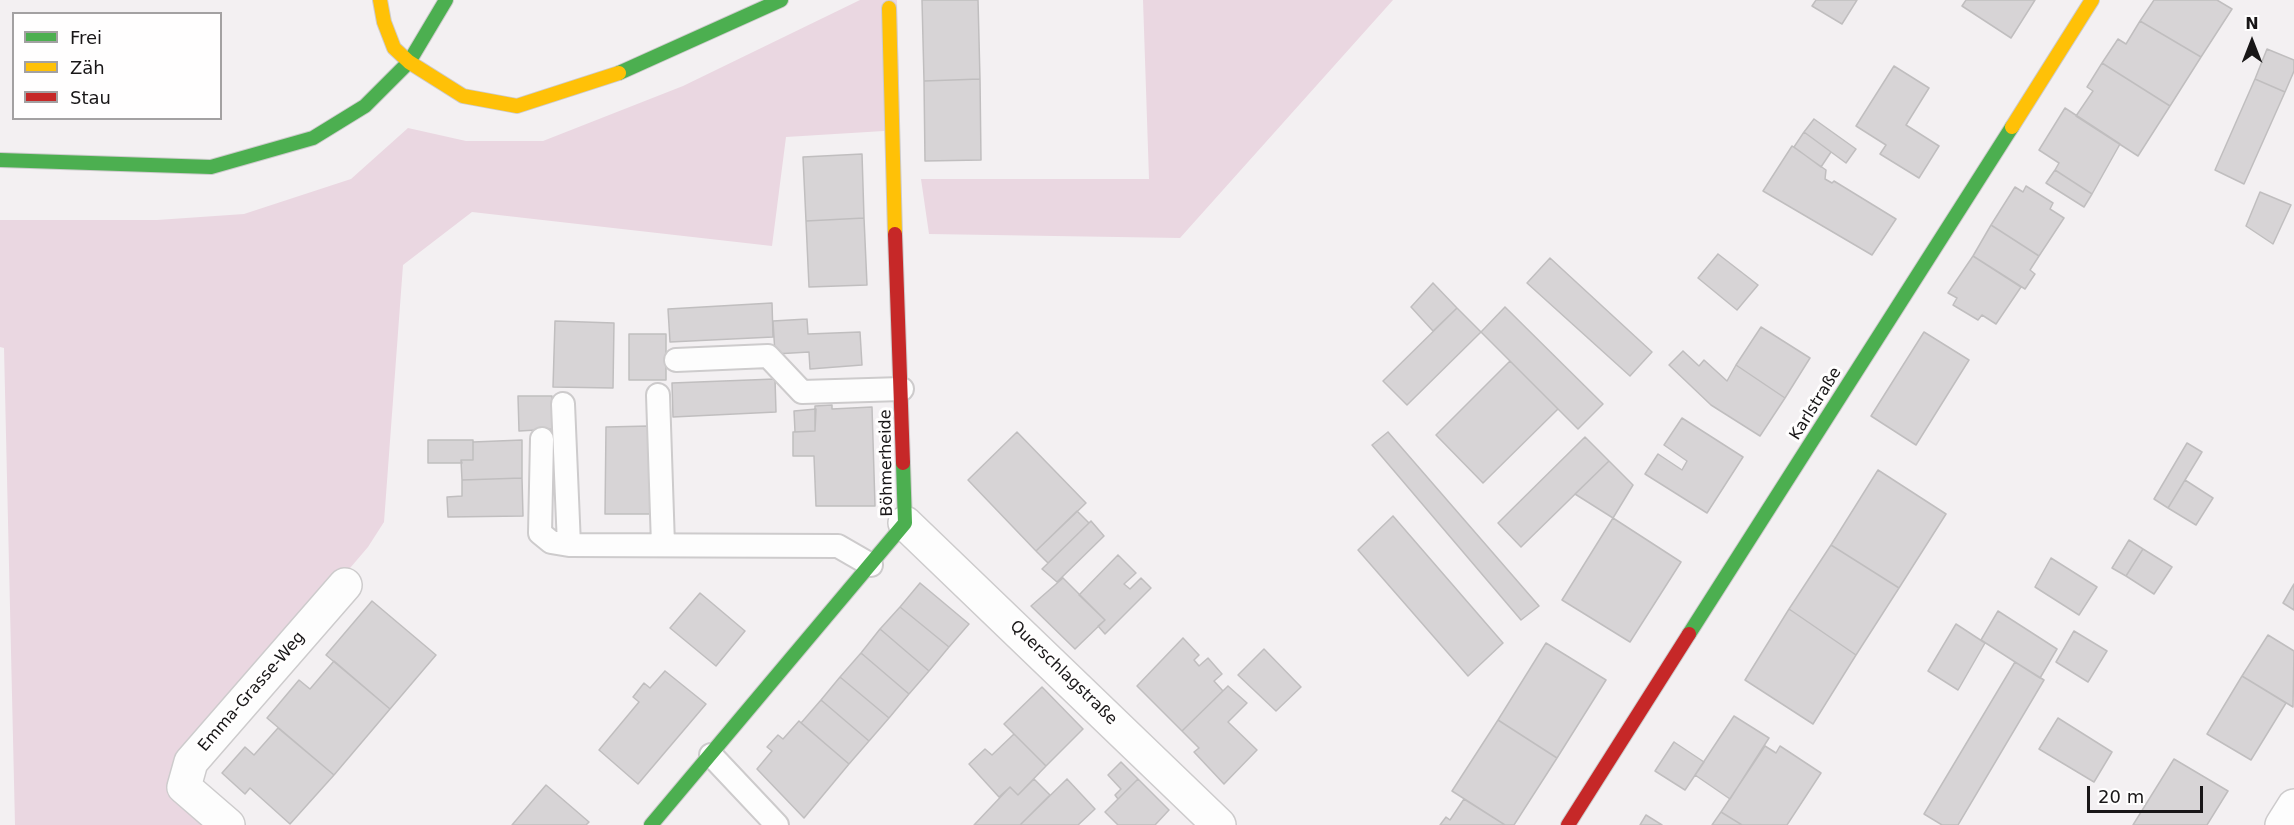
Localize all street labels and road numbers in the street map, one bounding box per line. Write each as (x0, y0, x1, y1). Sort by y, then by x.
street label: Karlstraße (1786, 364, 1846, 444)
street label: Böhmerheide (876, 409, 898, 517)
street label: Querschlagstraße (1005, 617, 1121, 729)
street label: Emma-Grasse-Weg (195, 628, 309, 756)

